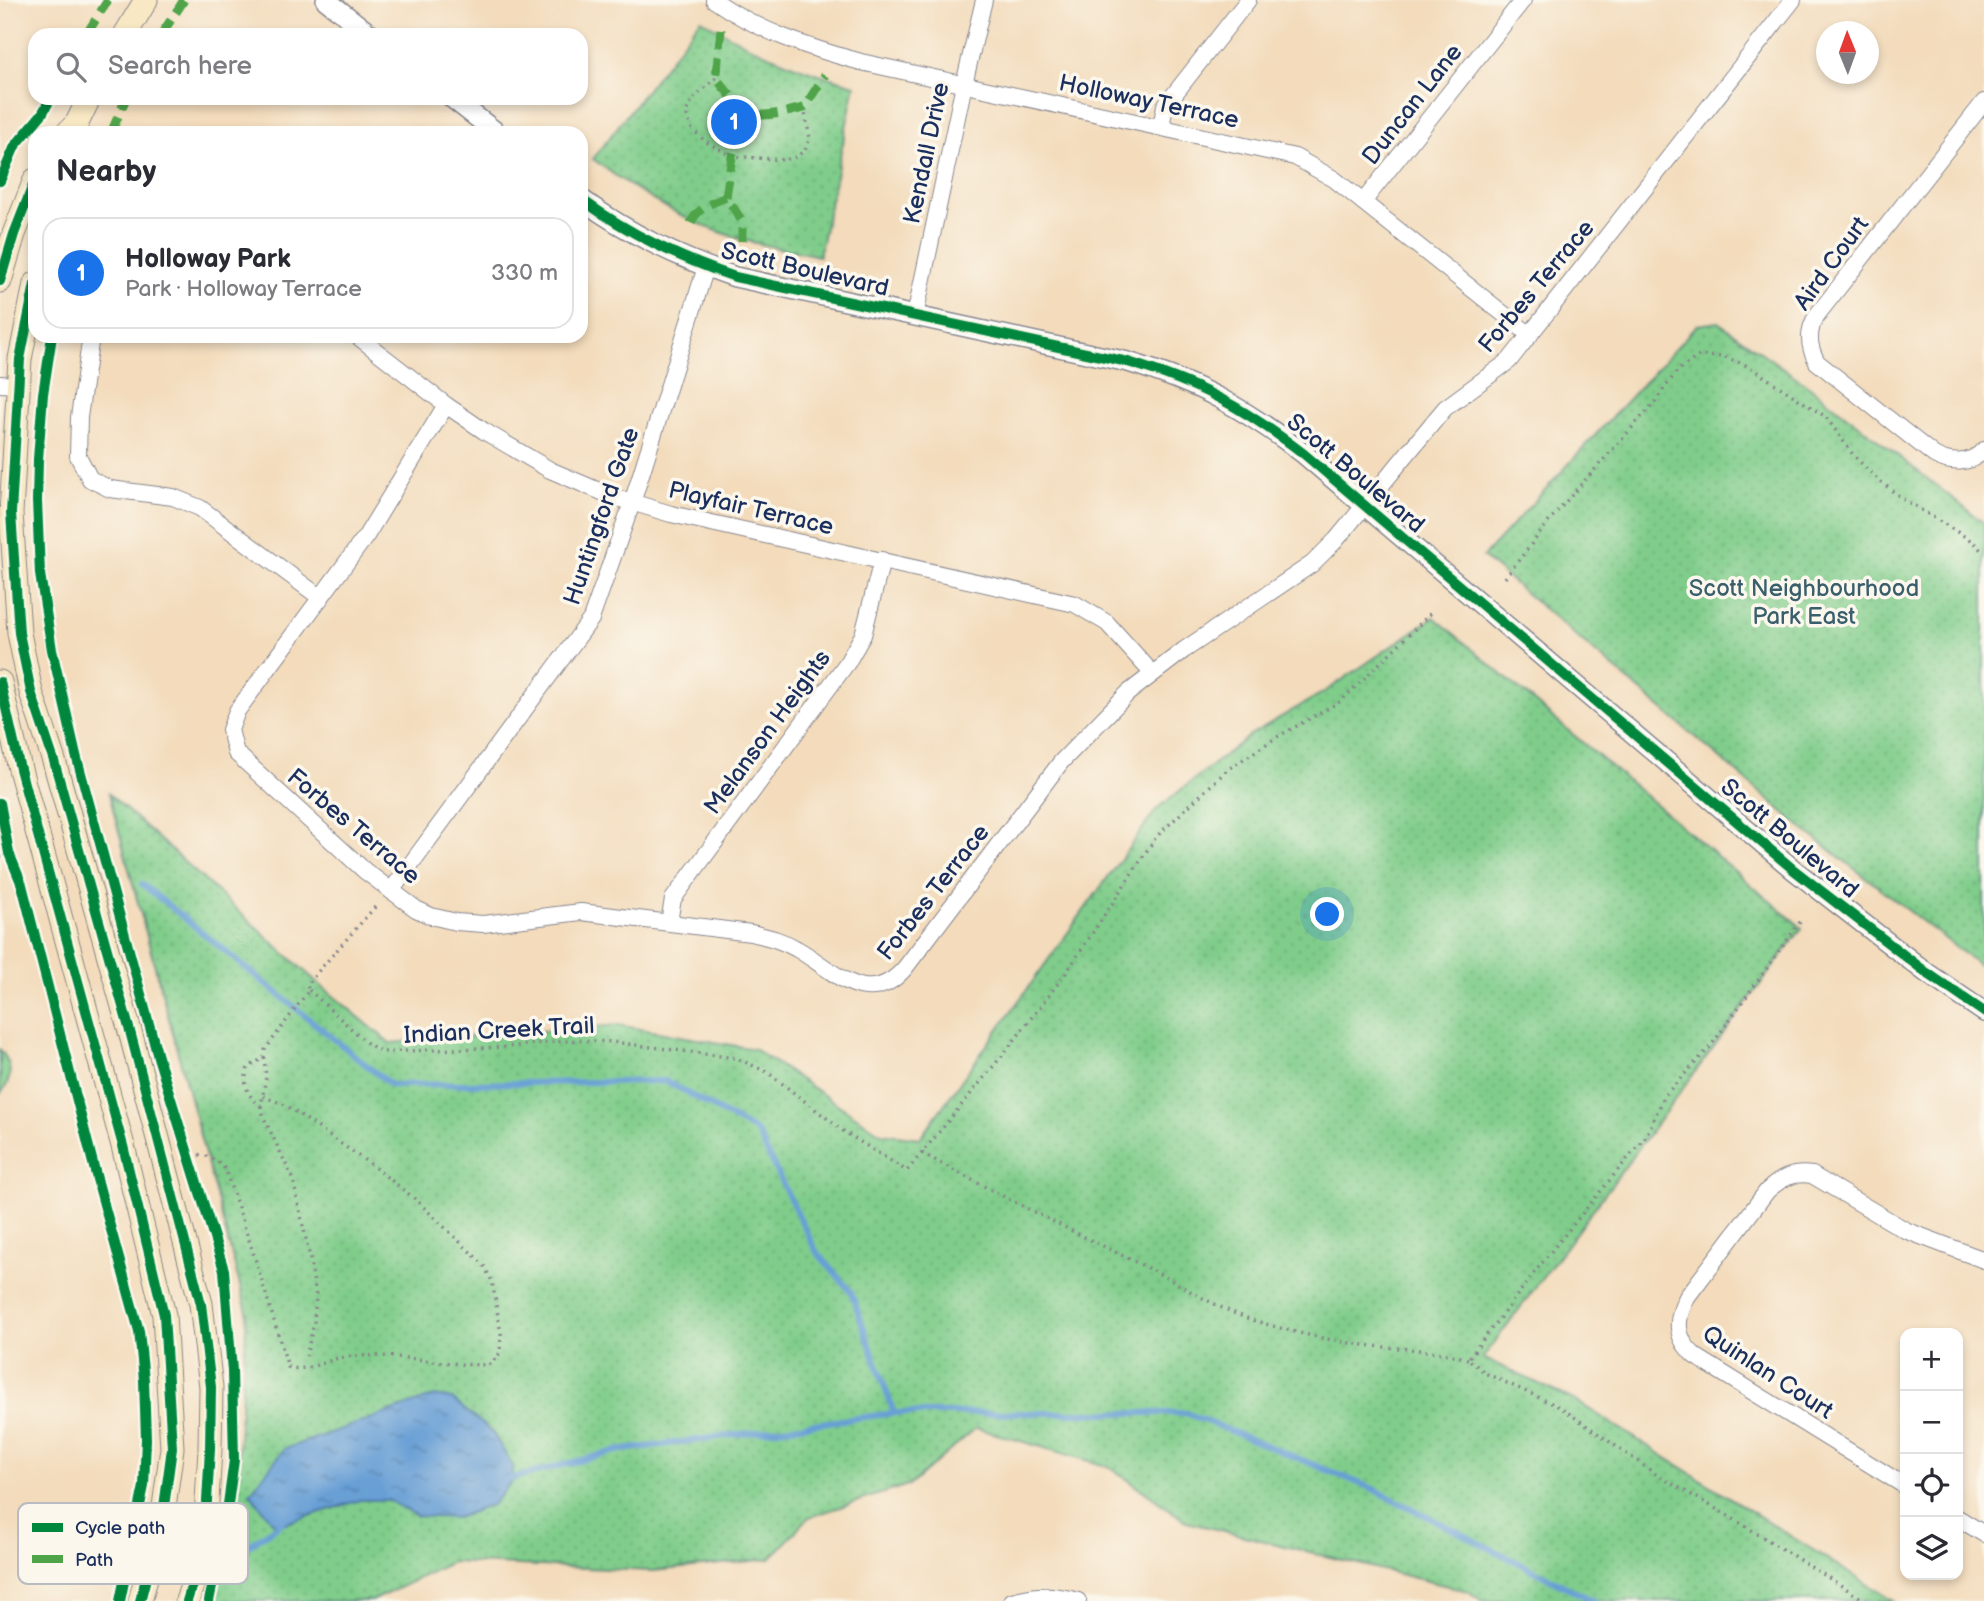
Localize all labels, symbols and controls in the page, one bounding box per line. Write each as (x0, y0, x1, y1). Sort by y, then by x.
north arrow (1816, 21, 1879, 84)
search box (28, 28, 588, 105)
street label: Duncan Lane (1356, 38, 1469, 170)
icon: search (52, 48, 90, 86)
text: Search here (108, 51, 252, 82)
street label: Holloway Terrace (1056, 68, 1242, 135)
street label: Kendall Drive (897, 80, 956, 227)
pin: 1 (711, 96, 757, 148)
text: Nearby (56, 154, 156, 190)
street label: Aird Court (1788, 210, 1875, 316)
street label: Forbes Terrace (1472, 214, 1600, 359)
street label: Scott Boulevard (718, 236, 892, 303)
text: Holloway Park (125, 244, 291, 275)
text: 1 (76, 259, 86, 287)
text: 330 m (491, 259, 558, 287)
text: Park · Holloway Terrace (125, 275, 362, 303)
street label: Scott Boulevard (1281, 407, 1431, 539)
street label: Huntingford Gate (558, 424, 645, 609)
street label: Playfair Terrace (666, 475, 836, 542)
park label: Scott Neighbourhood Park East (1689, 574, 1919, 631)
street label: Melanson Heights (698, 644, 837, 820)
street label: Forbes Terrace (281, 762, 426, 890)
street label: Scott Boulevard (1715, 772, 1865, 904)
street label: Forbes Terrace (871, 818, 996, 966)
your location (1310, 897, 1344, 931)
street label: Indian Creek Trail (403, 1011, 595, 1050)
street label: Quinlan Court (1697, 1319, 1839, 1426)
map controls (1900, 1328, 1963, 1580)
button: + (1900, 1328, 1963, 1391)
button: − (1900, 1391, 1963, 1454)
button: locate (1900, 1454, 1963, 1517)
legend (18, 1503, 248, 1584)
text: Cycle path (75, 1517, 165, 1540)
button: layers (1900, 1517, 1963, 1580)
text: Path (75, 1549, 113, 1572)

